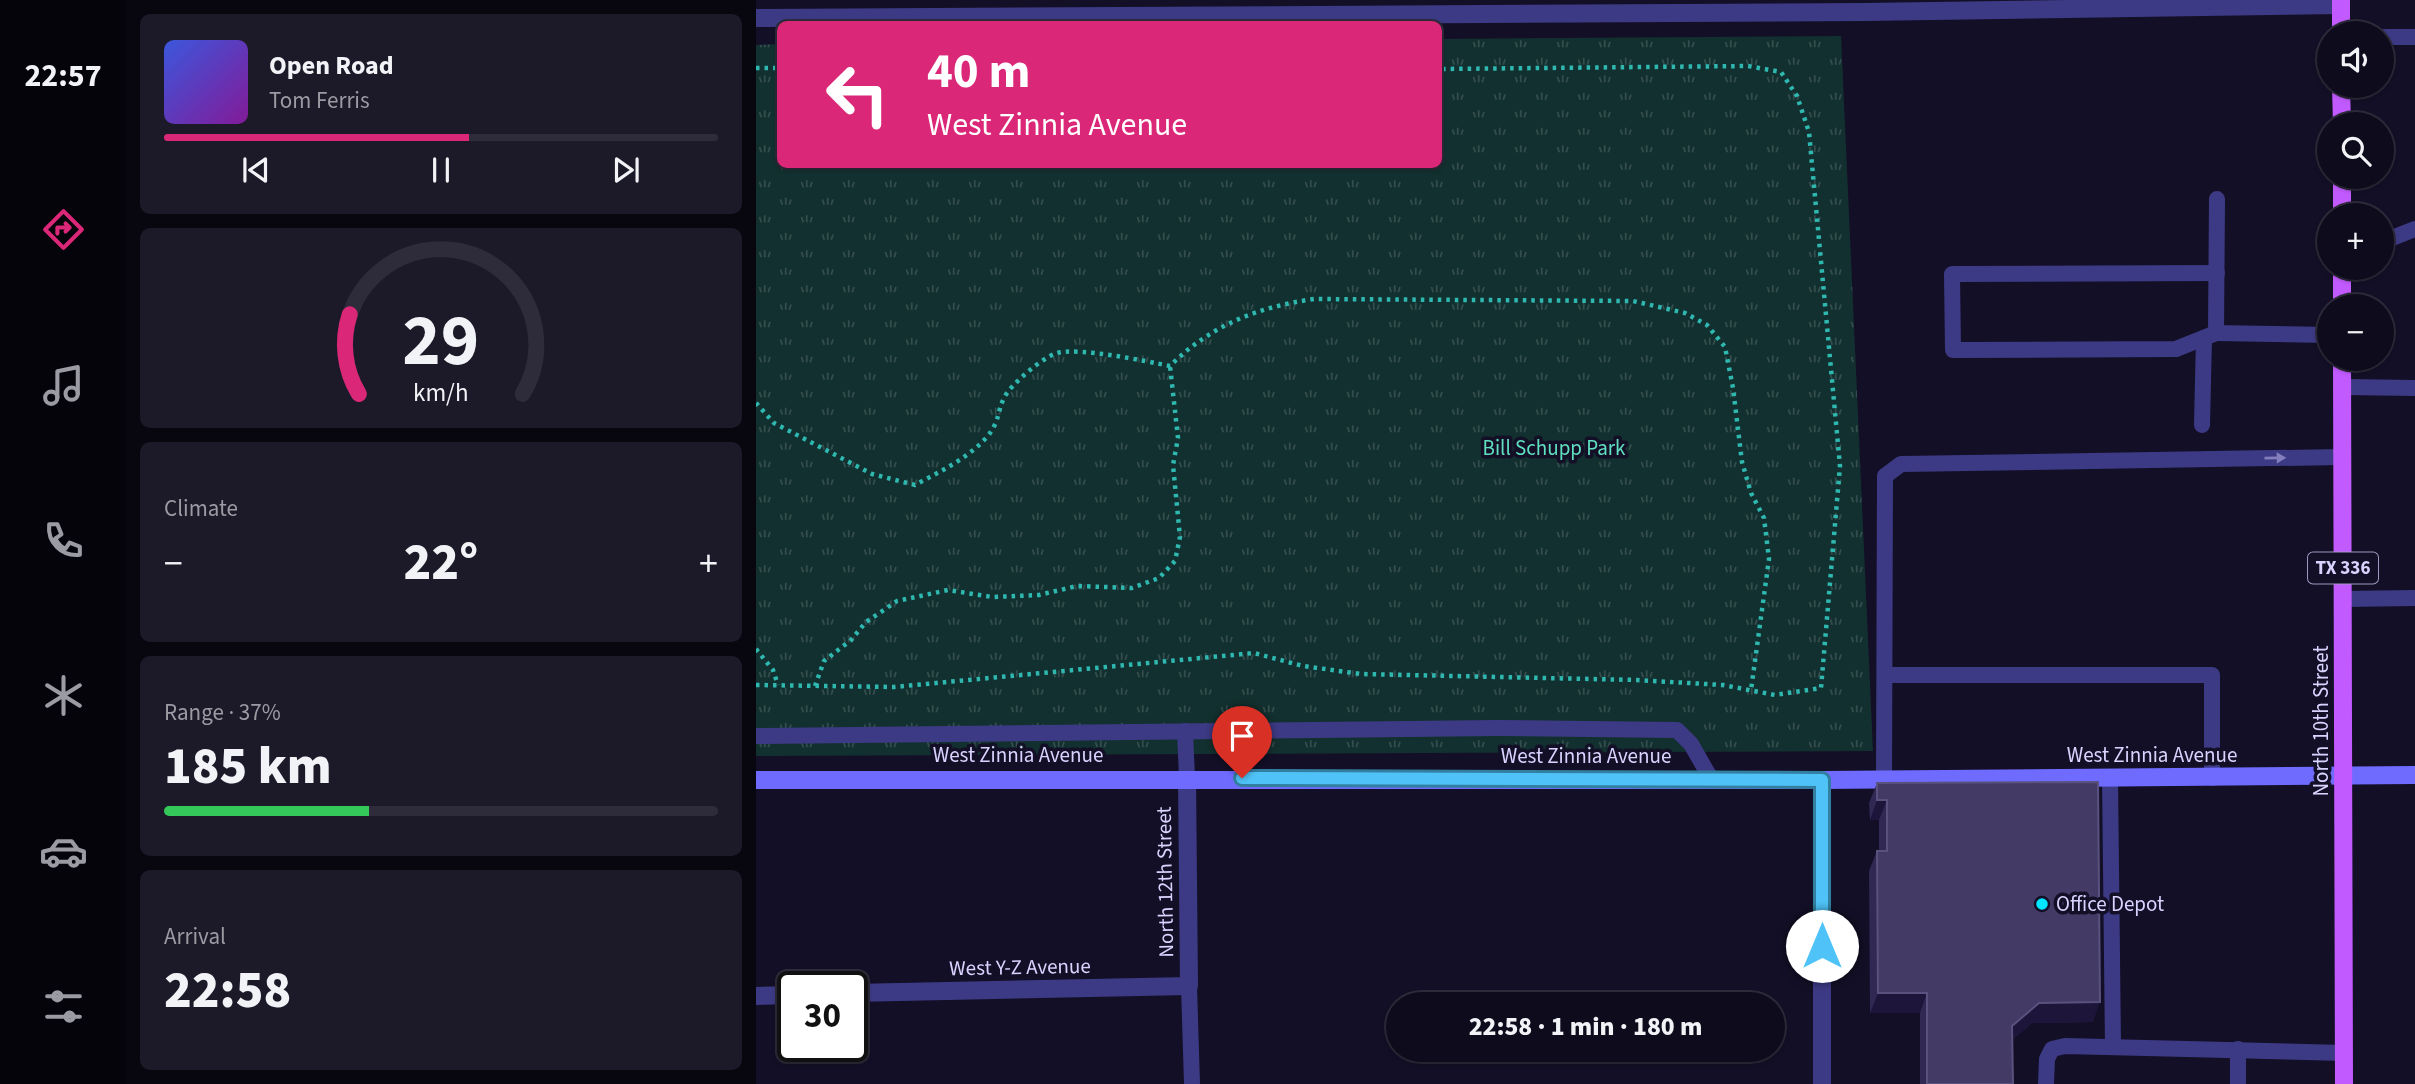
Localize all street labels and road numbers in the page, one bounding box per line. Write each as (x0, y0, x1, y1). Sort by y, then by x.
road number: TX 336 (2308, 552, 2378, 583)
street label: North 10th Street (2306, 645, 2336, 797)
street label: West Zinnia Avenue (933, 740, 1103, 770)
street label: West Zinnia Avenue (2067, 740, 2237, 770)
street label: West Zinnia Avenue (1501, 741, 1671, 771)
street label: North 12th Street (1149, 806, 1181, 958)
street label: West Y-Z Avenue (949, 951, 1091, 983)

